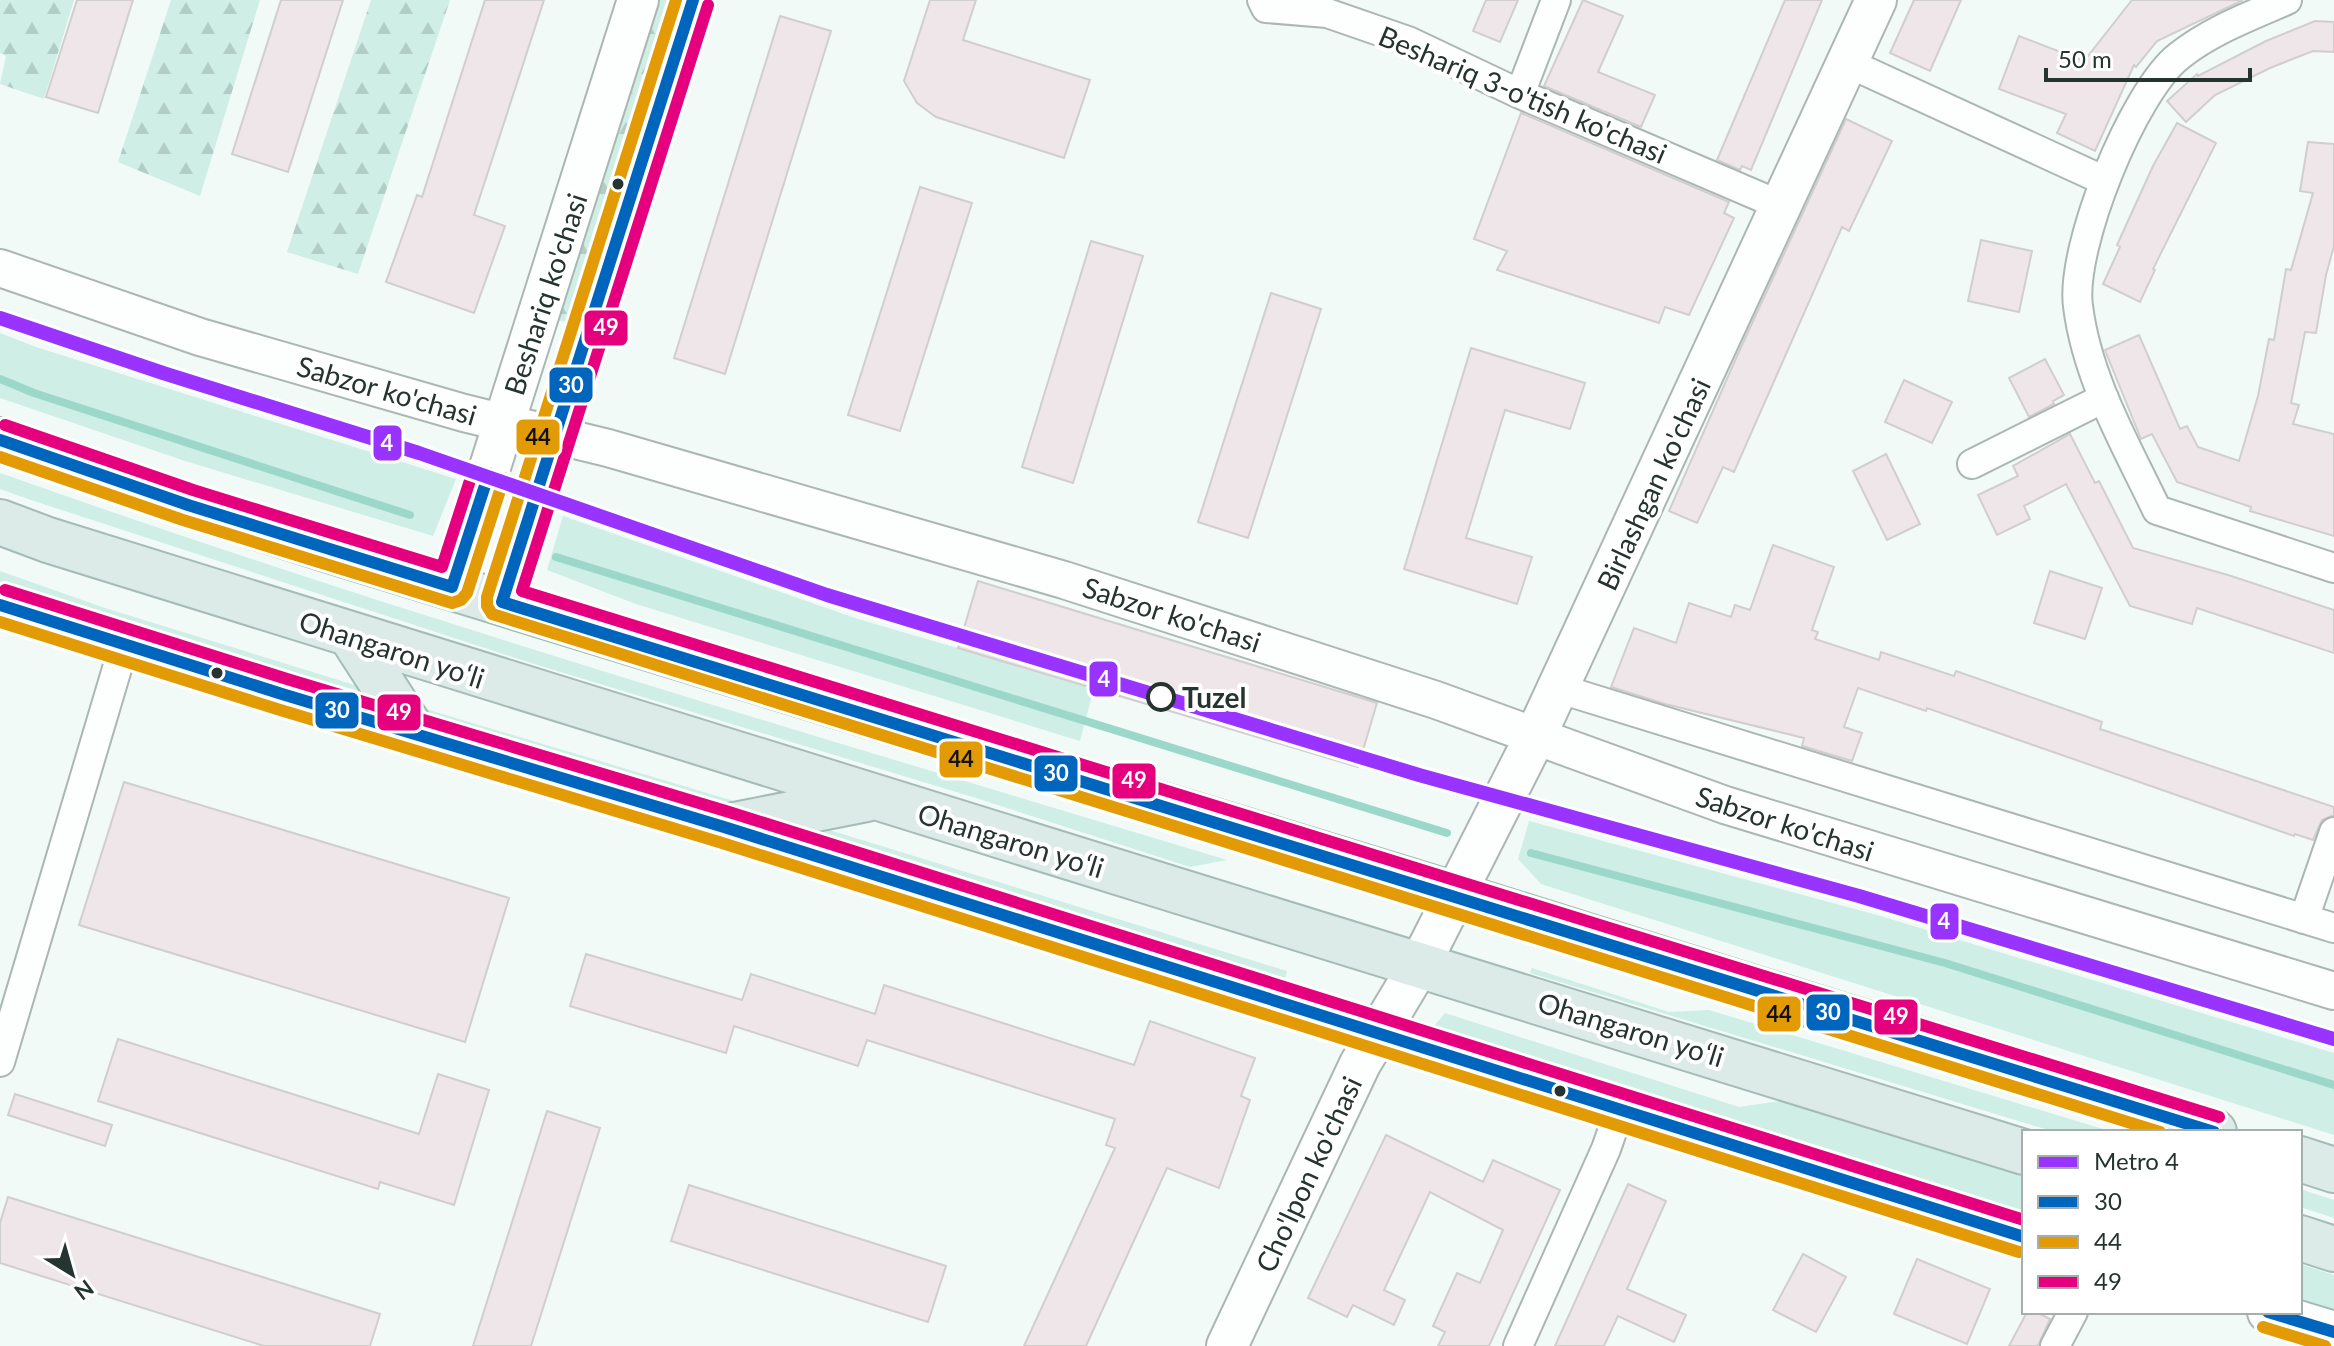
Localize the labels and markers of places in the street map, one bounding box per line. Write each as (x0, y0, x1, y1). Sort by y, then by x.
unlabelled marker (610, 176, 626, 192)
unlabelled marker (209, 665, 225, 681)
place label: Tuzel (1182, 680, 1247, 714)
marker: Tuzel (1147, 683, 1175, 711)
unlabelled marker (1552, 1083, 1568, 1099)

